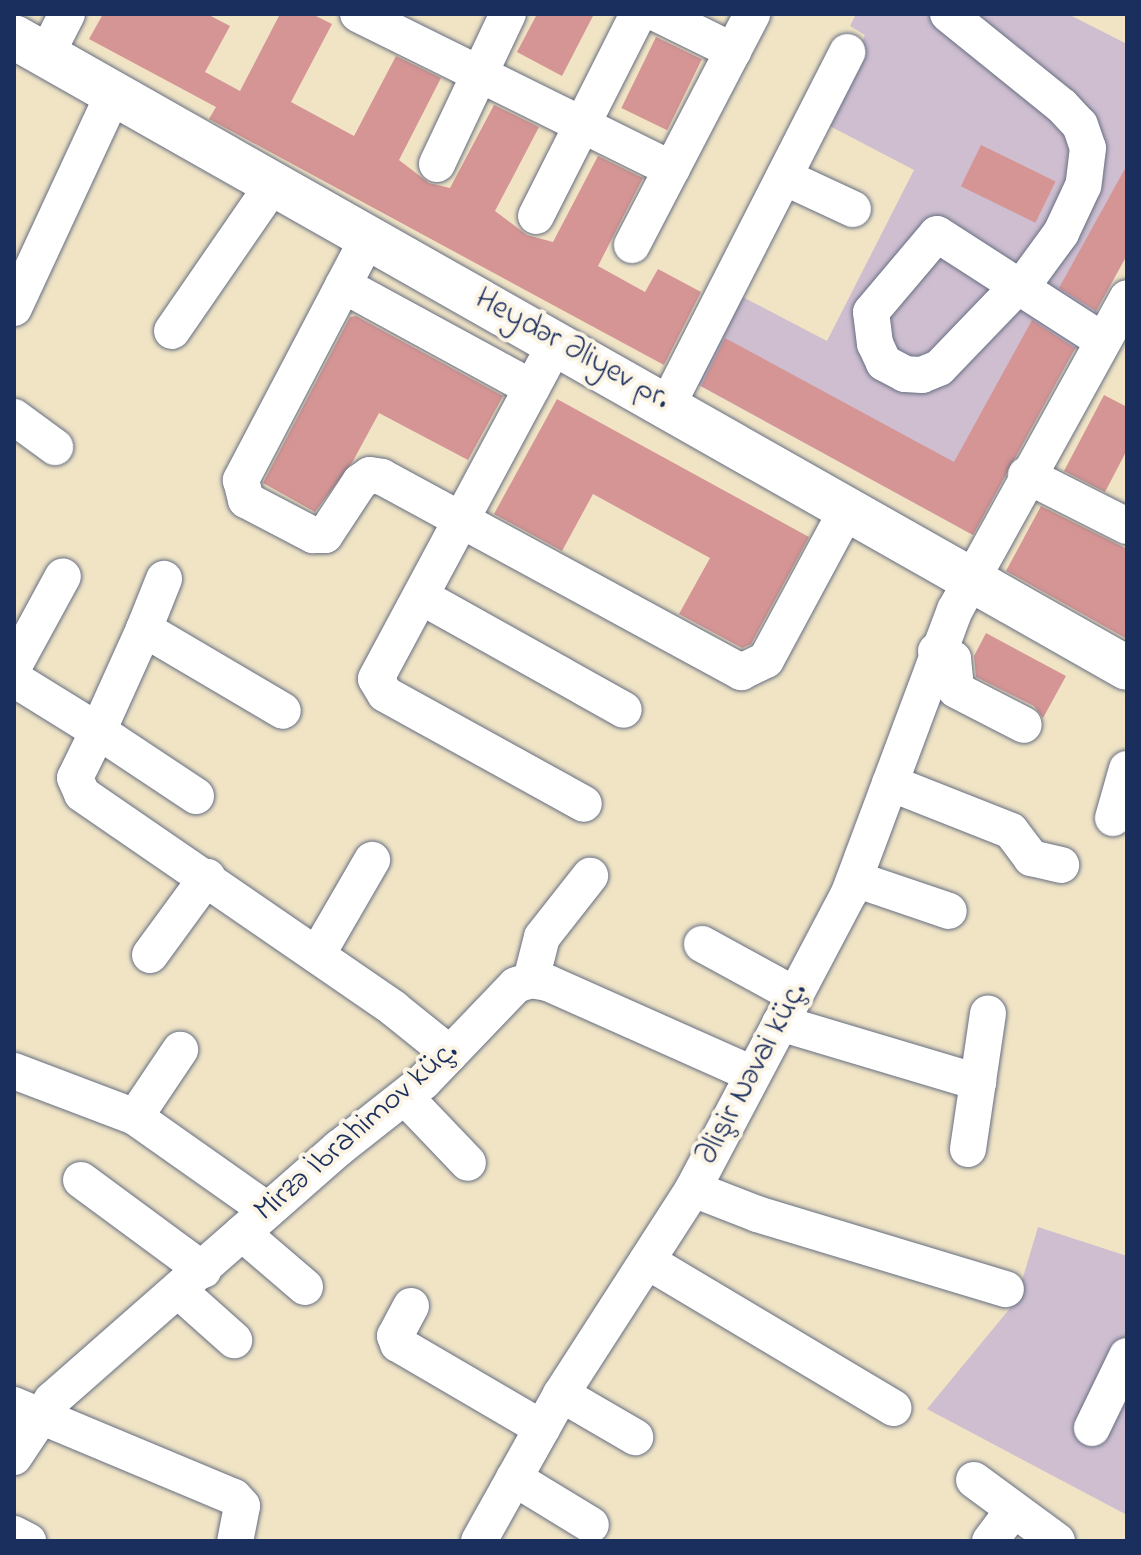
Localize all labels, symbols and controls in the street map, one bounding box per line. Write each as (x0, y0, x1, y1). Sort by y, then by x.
street label: Heydər Əliyev pr. (468, 281, 676, 419)
street label: Əlişir Nəvai küç. (689, 976, 817, 1172)
street label: Mirzə İbrahimov küç. (247, 1033, 467, 1231)

